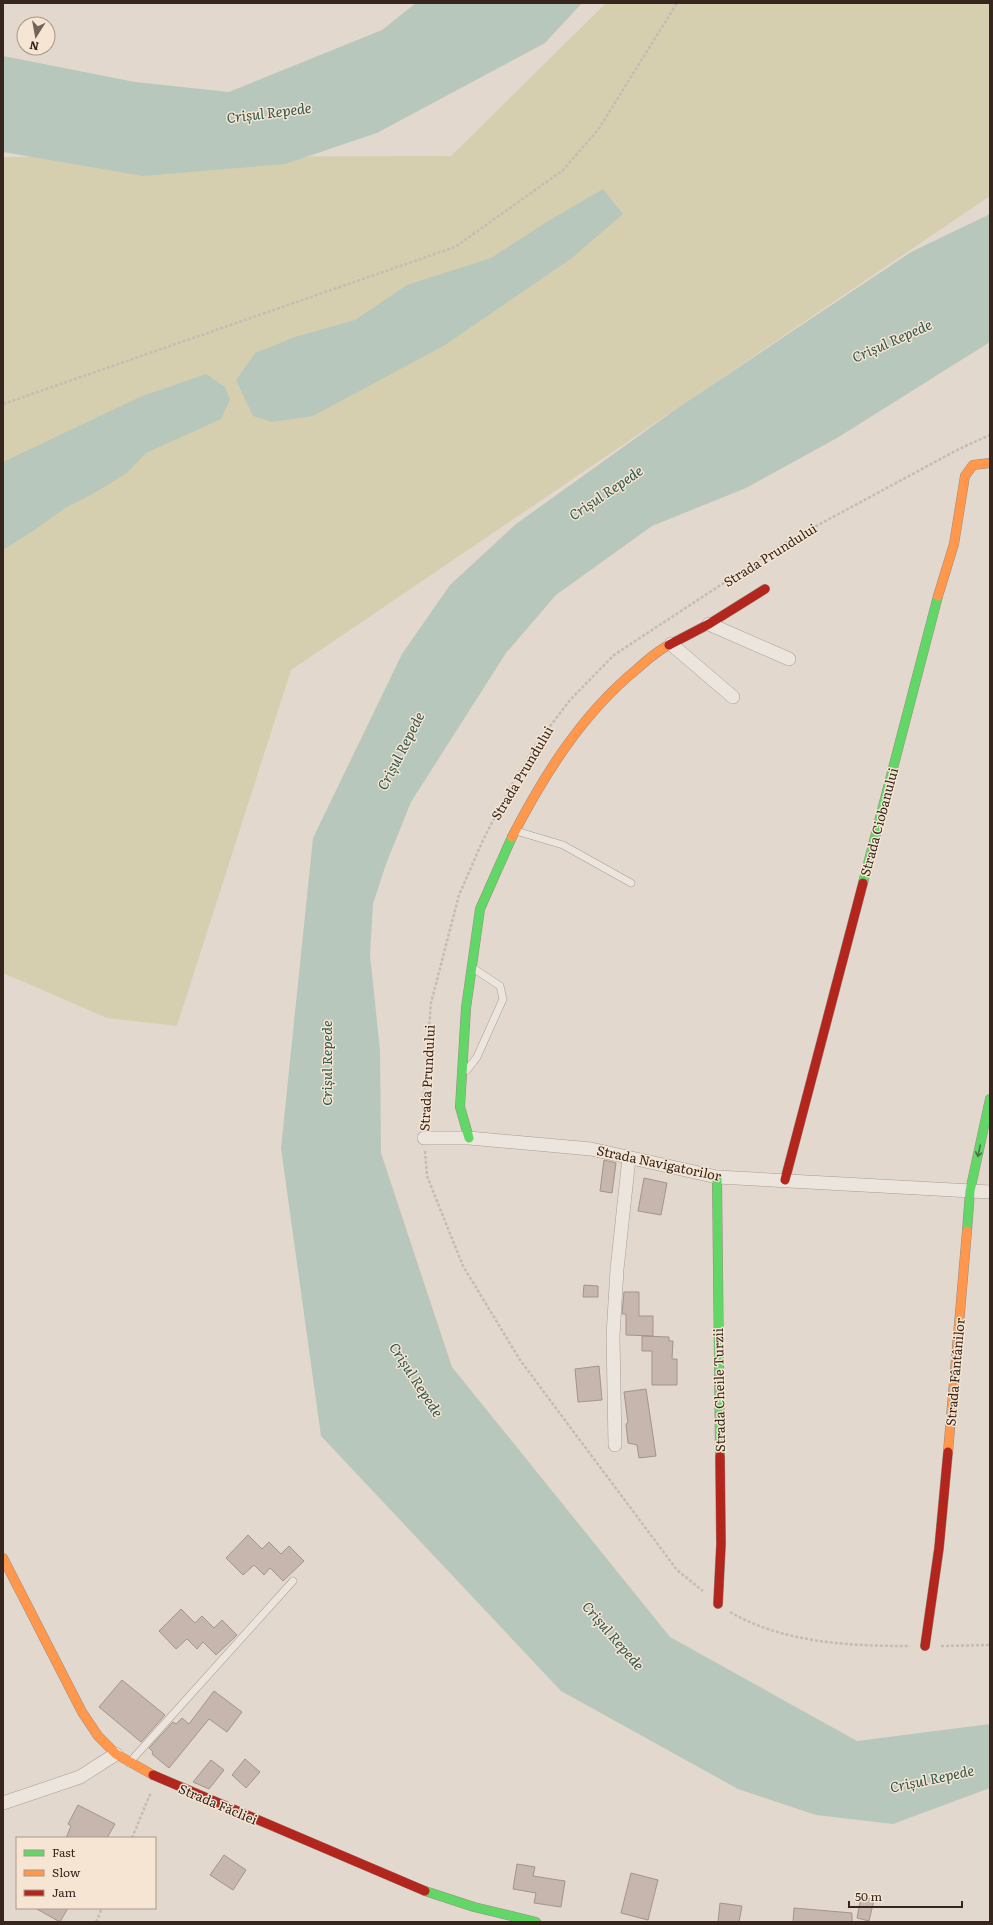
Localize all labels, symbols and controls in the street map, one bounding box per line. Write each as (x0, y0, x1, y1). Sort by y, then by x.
north arrow (16, 16, 56, 56)
text: N (28, 38, 40, 56)
water label: Crișul Repede (225, 97, 313, 127)
water label: Crișul Repede (849, 313, 935, 367)
water label: Crișul Repede (564, 460, 647, 524)
street label: Strada Prundului (719, 518, 821, 591)
water label: Crișul Repede (372, 708, 429, 793)
street label: Strada Prundului (486, 722, 558, 823)
street label: Strada Ciobanului (855, 765, 902, 878)
water label: Crișul Repede (316, 1020, 336, 1106)
street label: Strada Prundului (414, 1024, 439, 1132)
street label: Strada Navigatorilor (595, 1140, 724, 1185)
one-way arrow (974, 1144, 982, 1157)
street label: Strada Fântânilor (940, 1316, 969, 1427)
street label: Strada Cheile Turzii (708, 1327, 729, 1452)
water label: Crișul Repede (385, 1338, 449, 1421)
water label: Crișul Repede (578, 1597, 649, 1674)
water label: Crișul Repede (888, 1759, 976, 1797)
street label: Strada Făcliei (176, 1778, 261, 1829)
legend (16, 1837, 156, 1909)
text: Fast (52, 1843, 76, 1861)
text: Slow (52, 1863, 81, 1881)
text: Jam (52, 1883, 77, 1901)
scale bar (849, 1883, 962, 1909)
text: 50 m (855, 1887, 882, 1905)

